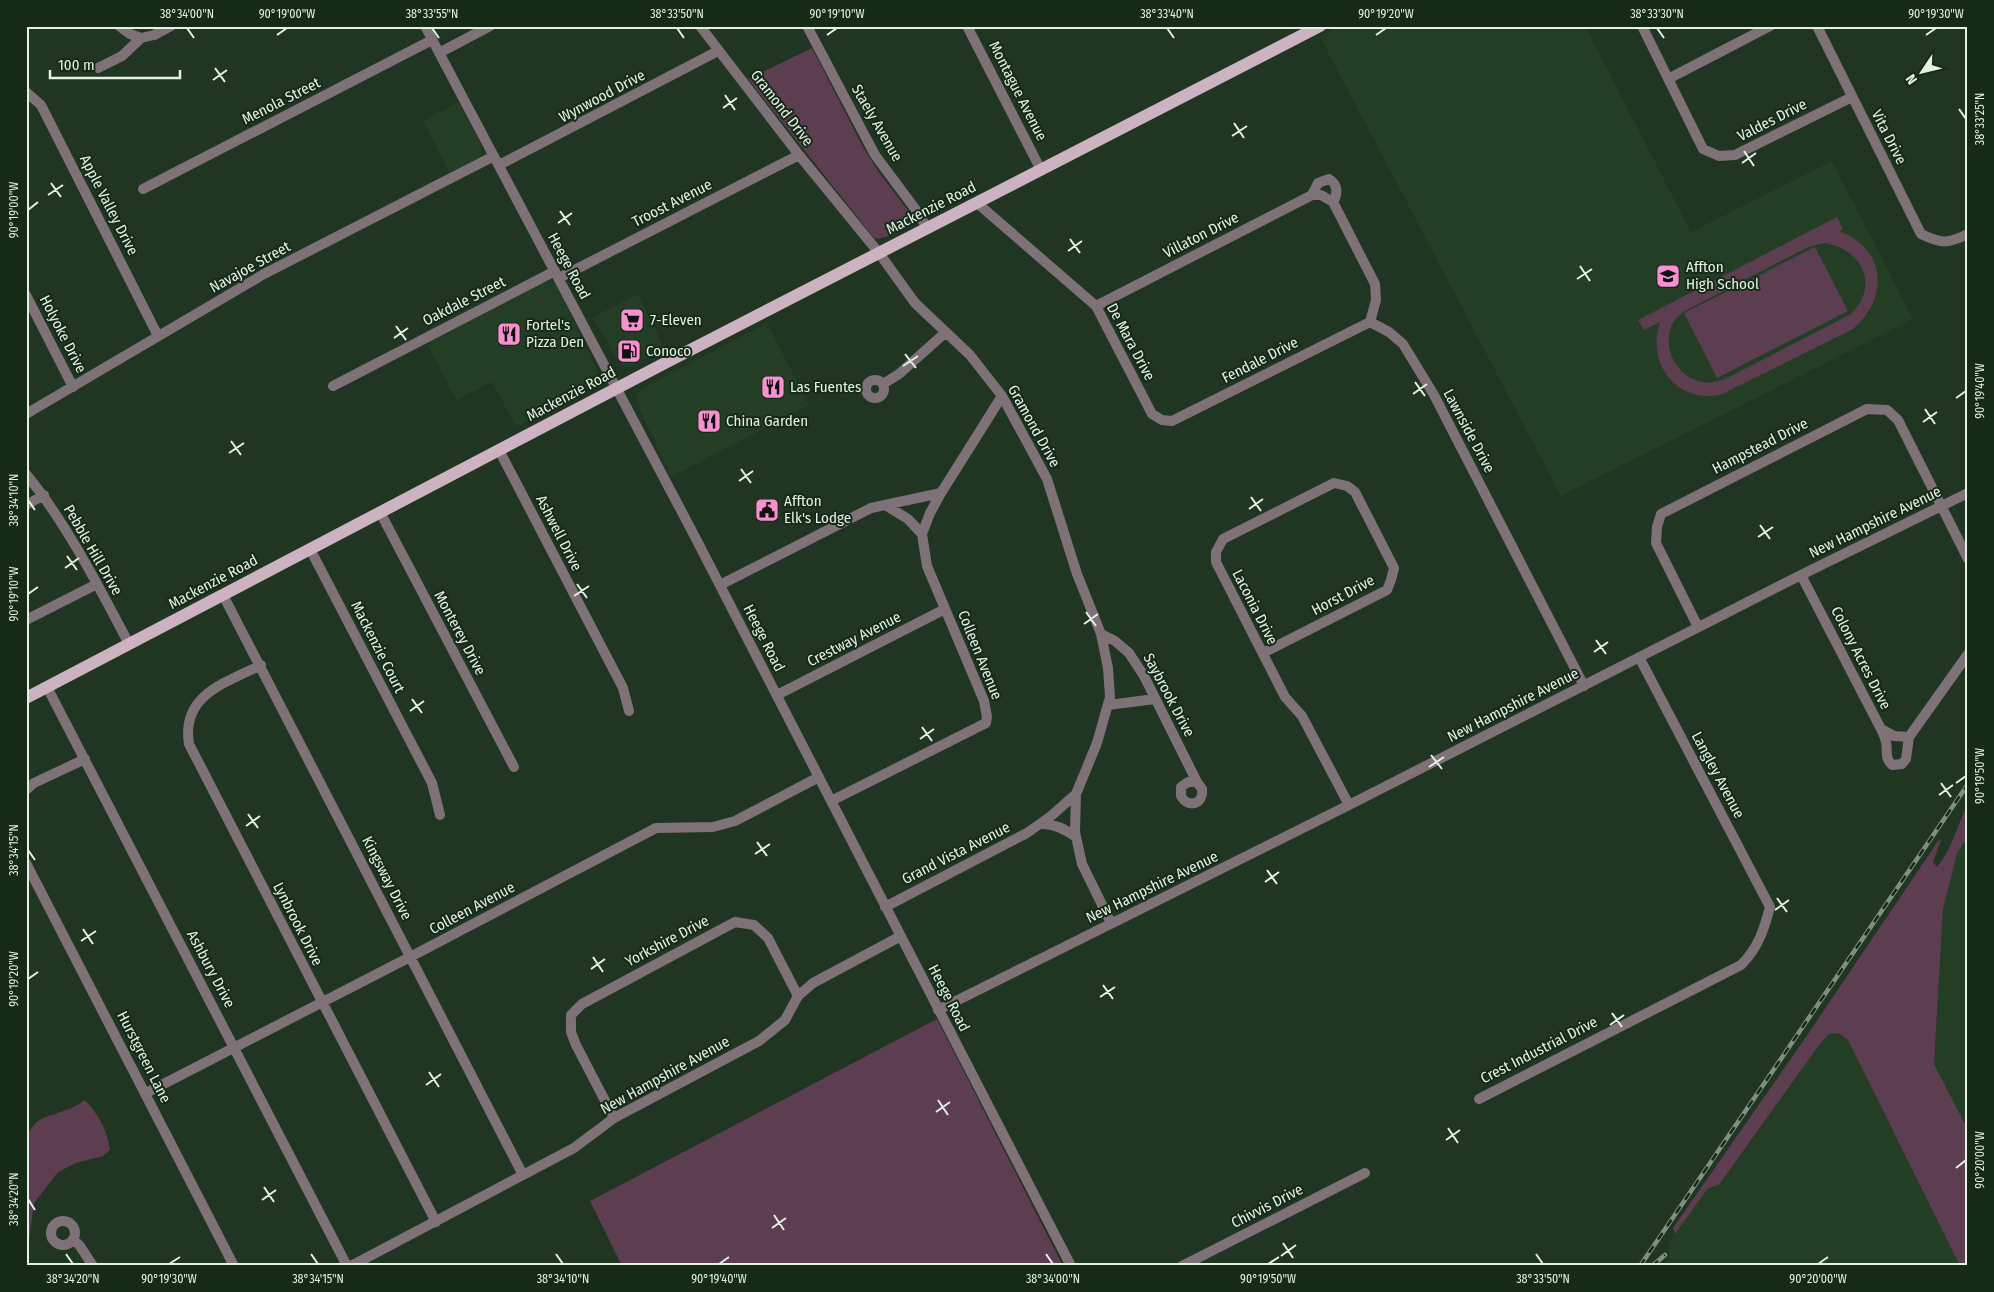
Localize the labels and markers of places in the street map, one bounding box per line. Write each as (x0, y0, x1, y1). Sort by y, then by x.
place label: Affton High School (1686, 258, 1759, 293)
school or university icon: Affton High School (1655, 263, 1681, 289)
supermarket icon: 7-Eleven (619, 307, 645, 333)
place label: 7-Eleven (650, 311, 702, 329)
place label: Fortel's Pizza Den (526, 316, 584, 351)
restaurant icon: Fortel's Pizza Den (496, 321, 522, 347)
fuel station icon: Conoco (616, 338, 642, 364)
place label: Conoco (646, 342, 691, 360)
restaurant icon: Las Fuentes (760, 374, 786, 400)
place label: Las Fuentes (790, 378, 861, 396)
restaurant icon: China Garden (696, 408, 722, 434)
place label: China Garden (726, 412, 808, 430)
place label: Affton Elk's Lodge (784, 492, 851, 527)
public building icon: Affton Elk's Lodge (754, 497, 780, 523)

